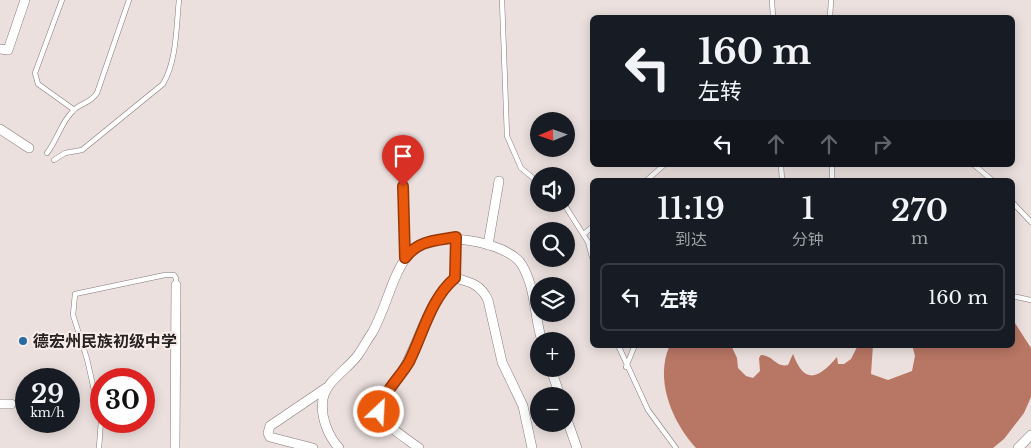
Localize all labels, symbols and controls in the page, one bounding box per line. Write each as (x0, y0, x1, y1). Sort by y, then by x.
text: 160 m (698, 30, 811, 73)
icon: left (615, 35, 680, 100)
text: 左转 (698, 78, 742, 105)
north arrow (530, 112, 575, 158)
map controls (530, 112, 575, 432)
icon: left (709, 130, 737, 158)
icon: ahead (762, 130, 790, 158)
icon: ahead (815, 130, 843, 158)
icon: right (868, 130, 896, 158)
pin (382, 135, 424, 186)
icon: arrive (389, 142, 417, 170)
button: sound (530, 167, 575, 212)
text: 11:19 (657, 190, 725, 227)
text: 1 (801, 190, 815, 227)
text: 270 (891, 192, 948, 229)
button: search (530, 222, 575, 267)
text: m (911, 228, 928, 248)
text: 到达 (675, 229, 707, 249)
text: 分钟 (792, 229, 824, 249)
button: layers (530, 277, 575, 322)
icon: left (617, 283, 645, 311)
text: 160 m (928, 286, 988, 309)
text: 左转 (660, 288, 698, 311)
place label: 德宏州民族初级中学 (33, 331, 177, 351)
button: + (530, 332, 575, 377)
marker: 德宏州民族初级中学 (17, 335, 29, 347)
speed limit sign: 30 (90, 368, 155, 433)
text: 29 (31, 379, 64, 410)
position arrow (352, 385, 404, 437)
button: − (530, 387, 575, 432)
text: km/h (30, 405, 65, 420)

